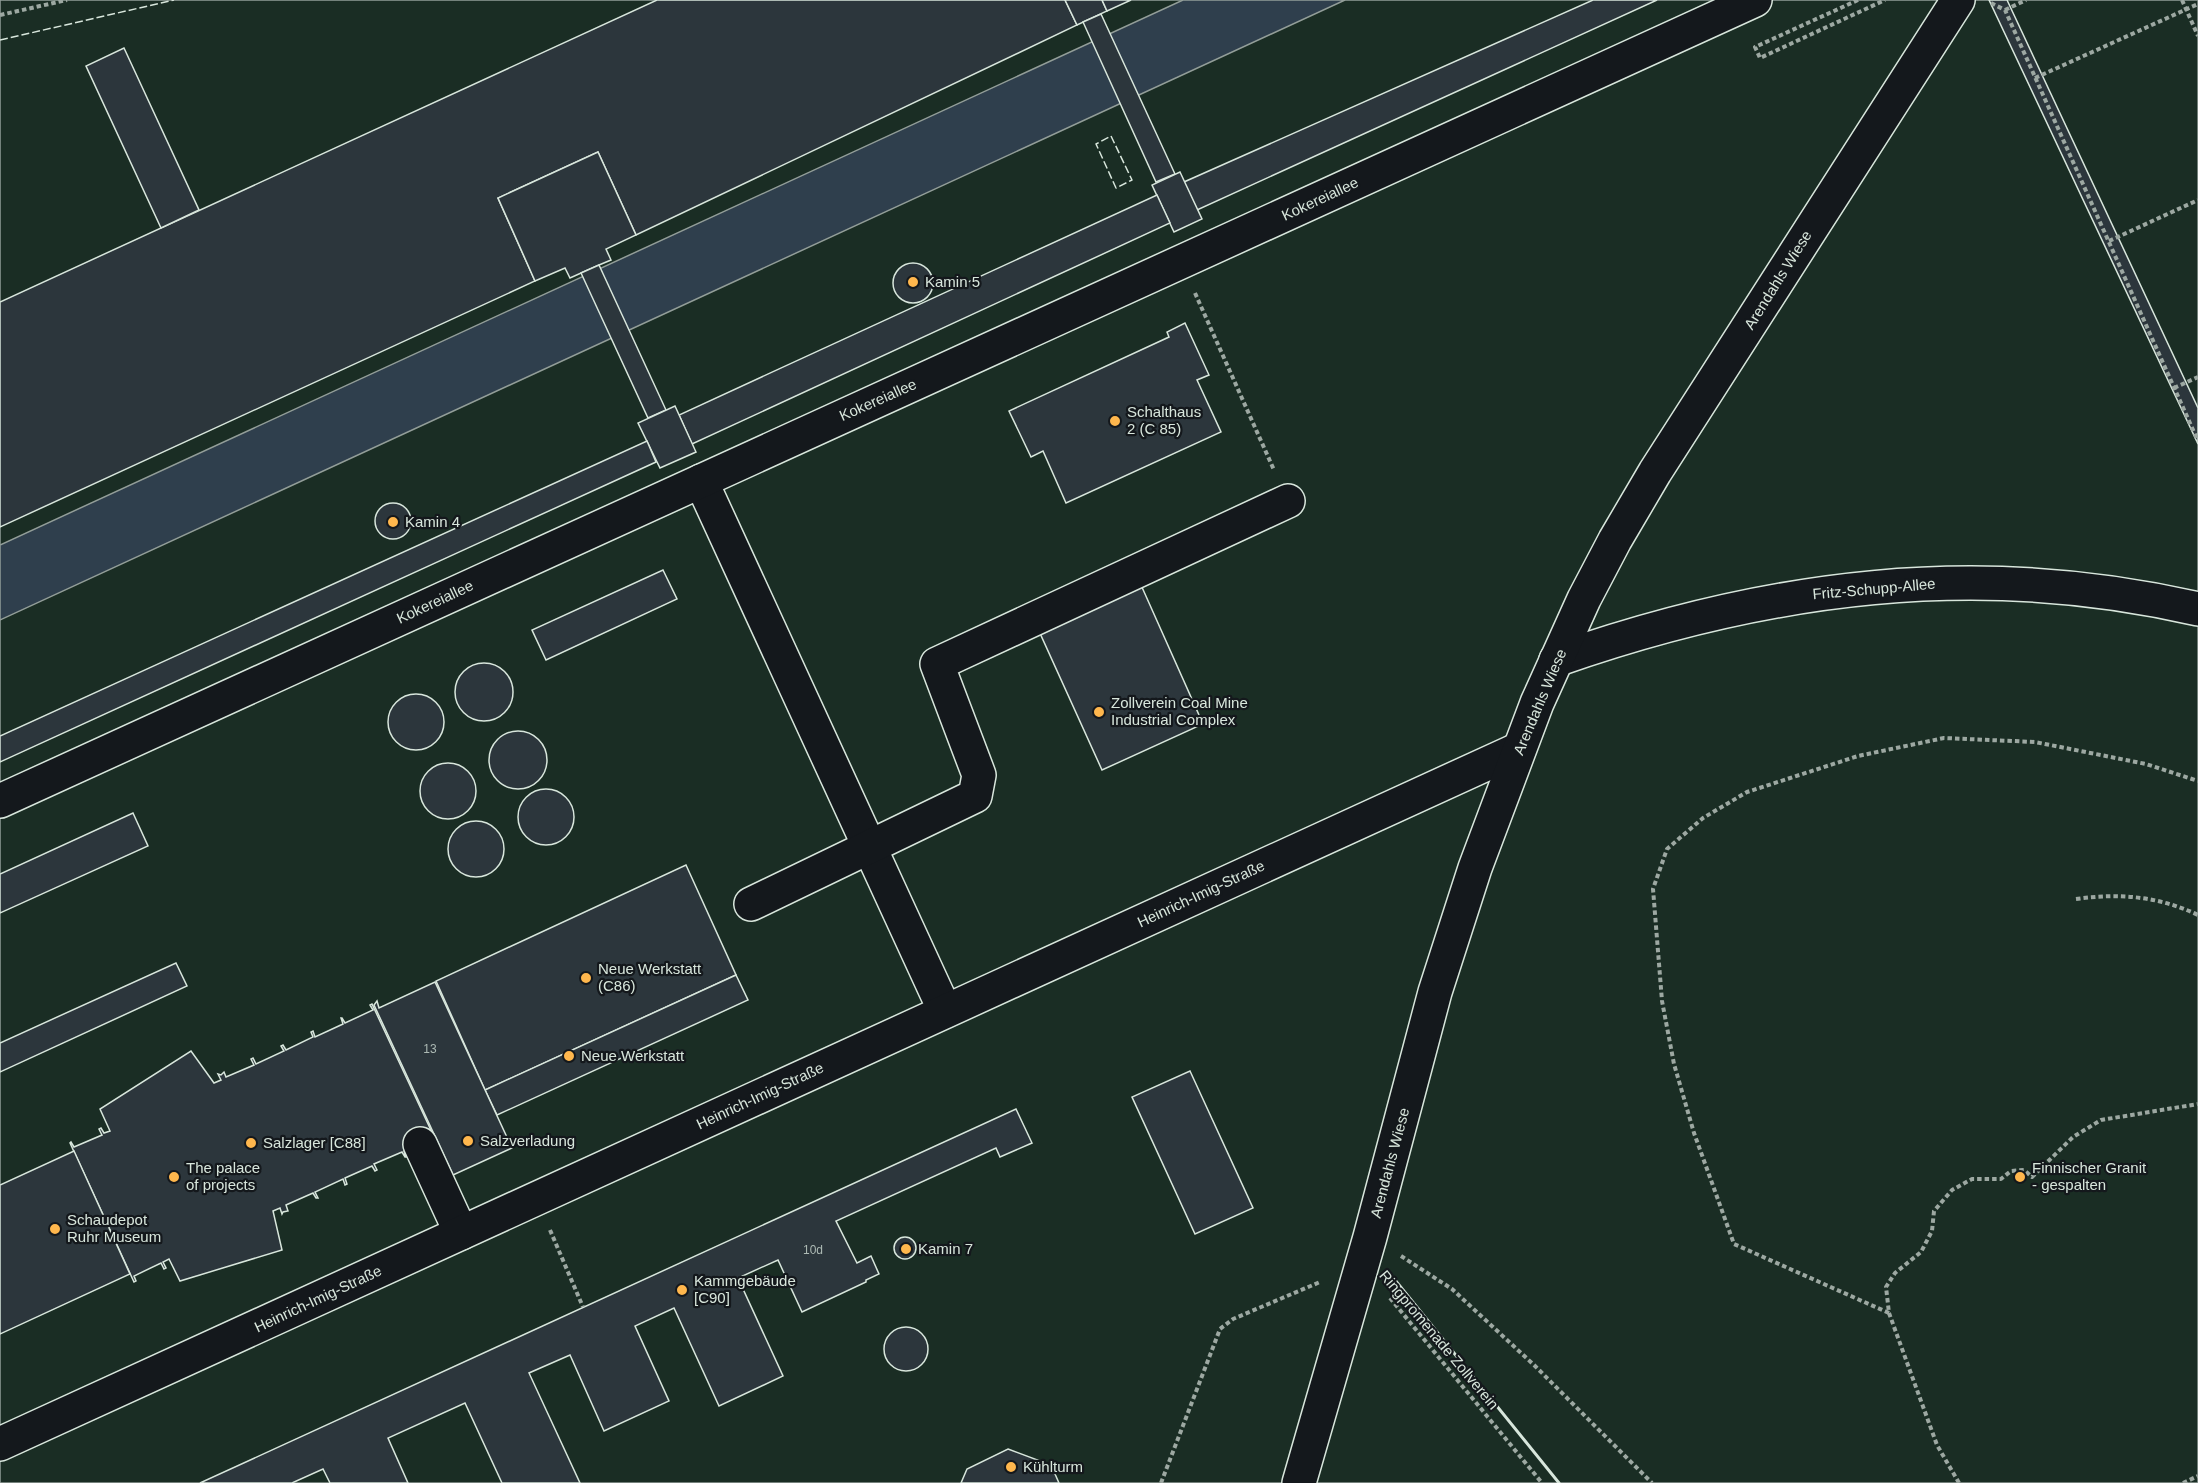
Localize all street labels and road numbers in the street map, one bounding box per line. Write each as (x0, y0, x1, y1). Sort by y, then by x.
street label: Kokereiallee (1279, 173, 1361, 224)
street label: Arendahls Wiese (1740, 227, 1815, 332)
street label: Kokereiallee (837, 375, 919, 424)
street label: Fritz-Schupp-Allee (1812, 575, 1936, 602)
street label: Kokereiallee (394, 576, 476, 627)
street label: Arendahls Wiese (1510, 646, 1570, 757)
street label: Heinrich-Imig-Straße (1134, 857, 1267, 930)
street label: Heinrich-Imig-Straße (693, 1059, 826, 1132)
street label: Arendahls Wiese (1367, 1106, 1412, 1220)
street label: Heinrich-Imig-Straße (251, 1262, 384, 1335)
street label: Ringpromenade Zollverein (1376, 1267, 1502, 1413)

